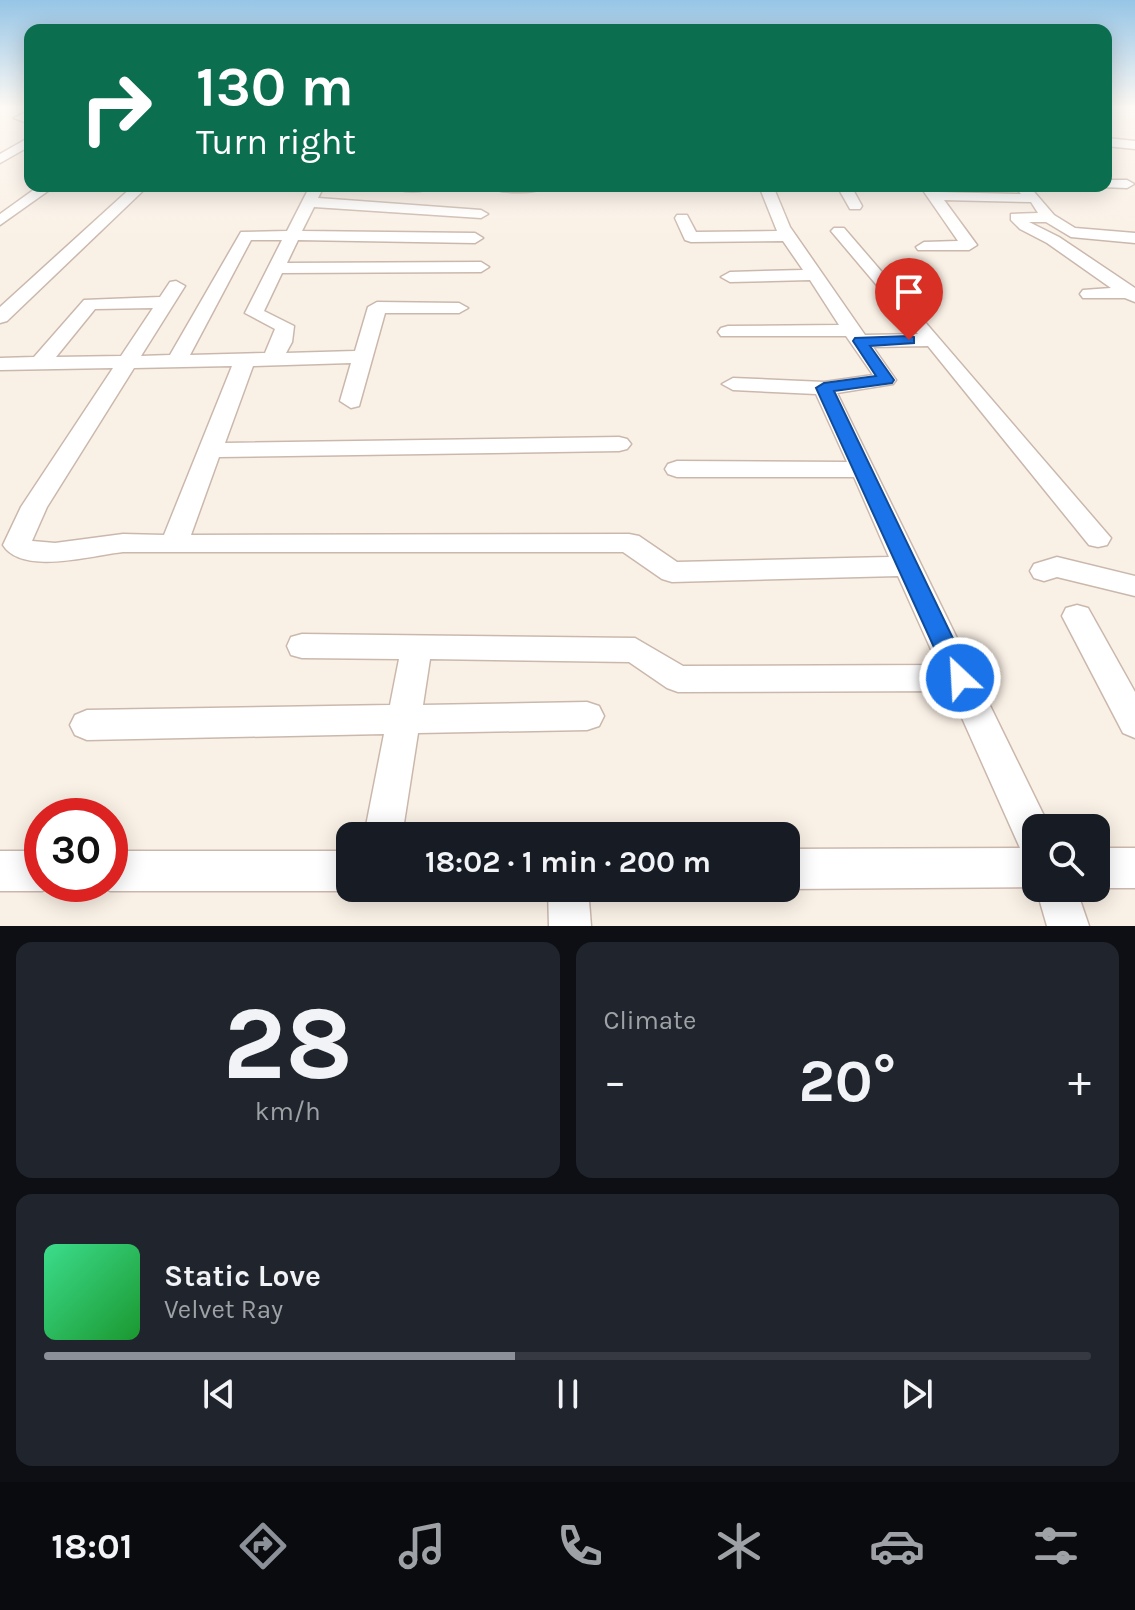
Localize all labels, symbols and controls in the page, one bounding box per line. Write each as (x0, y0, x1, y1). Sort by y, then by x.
text: 130 m (196, 54, 354, 119)
icon: right (64, 56, 168, 160)
text: Turn right (196, 121, 356, 163)
pin (875, 258, 943, 340)
icon: arrive (887, 270, 931, 314)
position arrow (918, 636, 1002, 720)
speed limit sign: 30 (24, 798, 128, 902)
map controls (1022, 814, 1110, 902)
button: search (1022, 814, 1110, 902)
text: 18:02 · 1 min · 200 m (425, 844, 711, 880)
text: 28 (223, 983, 353, 1104)
text: Climate (604, 1005, 696, 1036)
text: 20° (798, 1046, 896, 1116)
text: − (604, 1056, 627, 1107)
text: + (1068, 1056, 1091, 1107)
text: km/h (255, 1096, 321, 1127)
text: Static Love (164, 1258, 321, 1294)
text: Velvet Ray (164, 1294, 283, 1325)
icon: previous (197, 1372, 241, 1416)
icon: pause (546, 1372, 590, 1416)
icon: next (895, 1372, 939, 1416)
icon: directions (235, 1518, 291, 1574)
icon: music (394, 1518, 450, 1574)
icon: phone (552, 1518, 608, 1574)
icon: climate (711, 1518, 767, 1574)
icon: car (869, 1518, 925, 1574)
icon: filters (1028, 1518, 1084, 1574)
text: 18:01 (51, 1525, 133, 1567)

